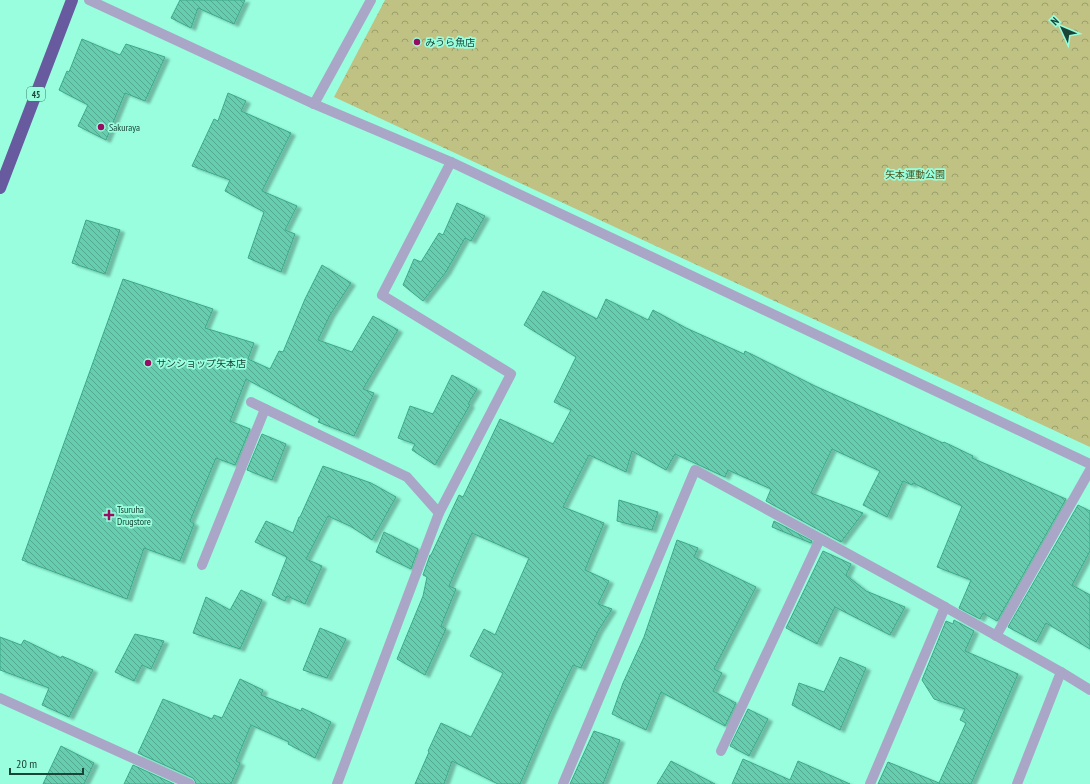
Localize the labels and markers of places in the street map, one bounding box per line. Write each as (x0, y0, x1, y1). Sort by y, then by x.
place label: みうら魚店 (425, 36, 475, 49)
marker: みうら魚店 (412, 37, 422, 47)
place label: Sakuraya (109, 121, 140, 134)
marker: Sakuraya (96, 122, 106, 132)
place label: サンショップ矢本店 (156, 357, 246, 370)
marker: サンショップ矢本店 (143, 358, 153, 368)
place label: Tsuruha Drugstore (117, 503, 151, 528)
marker: Tsuruha Drugstore (104, 510, 114, 520)

